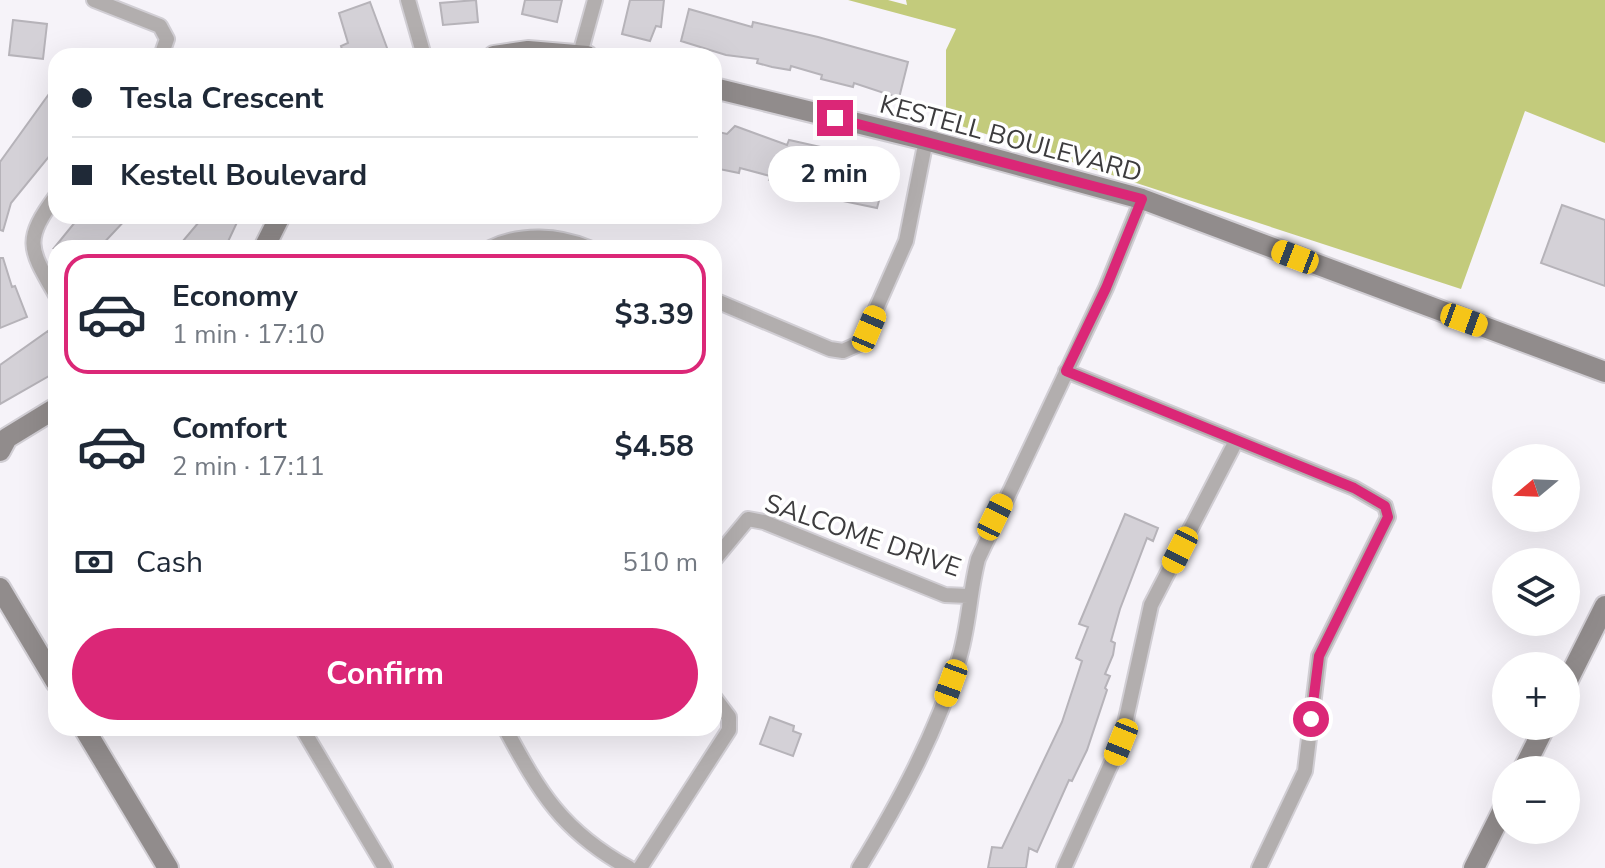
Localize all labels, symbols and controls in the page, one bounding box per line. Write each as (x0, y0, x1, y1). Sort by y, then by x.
text: Tesla Crescent (120, 78, 323, 119)
street label: KESTELL BOULEVARD (876, 87, 1146, 190)
route end (817, 100, 853, 136)
callout: 2 min (769, 146, 901, 202)
text: Kestell Boulevard (120, 155, 367, 196)
text: 2 min (800, 156, 868, 191)
car (1268, 237, 1322, 277)
text: Economy (172, 276, 298, 317)
icon: car (76, 278, 148, 350)
text: $3.39 (615, 294, 694, 335)
car (1437, 301, 1491, 339)
car (849, 302, 889, 356)
text: 1 min · 17:10 (172, 317, 325, 352)
text: Comfort (172, 408, 287, 449)
icon: car (76, 410, 148, 482)
text: $4.58 (615, 426, 694, 467)
north arrow (1492, 444, 1580, 532)
map controls (1492, 444, 1580, 844)
text: 2 min · 17:11 (172, 449, 325, 484)
street label: SALCOME DRIVE (760, 485, 966, 585)
car (974, 490, 1016, 544)
car (1158, 523, 1202, 577)
icon: cash (72, 540, 116, 584)
text: Cash (136, 542, 203, 583)
text: 510 m (622, 545, 698, 580)
button: layers (1492, 548, 1580, 636)
button: Confirm (72, 628, 698, 720)
button: + (1492, 652, 1580, 740)
car (932, 656, 970, 710)
route start (1293, 701, 1329, 737)
car (1101, 715, 1141, 769)
button: − (1492, 756, 1580, 844)

